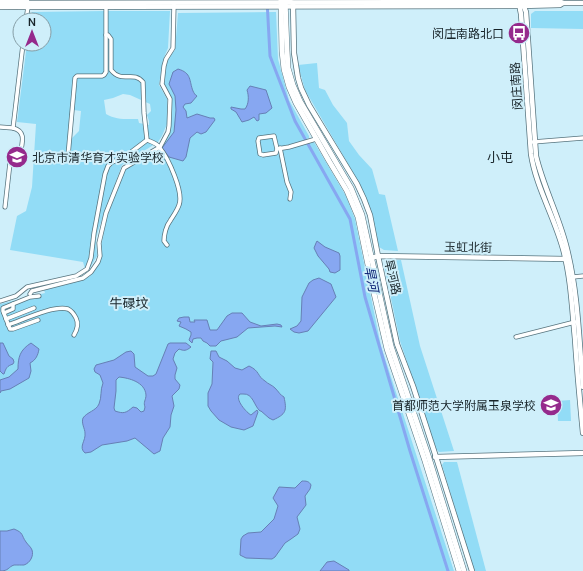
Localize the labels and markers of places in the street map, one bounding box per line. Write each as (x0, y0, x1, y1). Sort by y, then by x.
bus stop icon: 闵庄南路北口 (506, 20, 532, 46)
place label: 闵庄南路北口 (432, 25, 504, 42)
school or university icon: 北京市清华育才实验学校 (4, 144, 30, 170)
place label: 北京市清华育才实验学校 (32, 149, 164, 166)
school or university icon: 首都师范大学附属玉泉学校 (538, 392, 564, 418)
place label: 首都师范大学附属玉泉学校 (392, 397, 536, 414)

